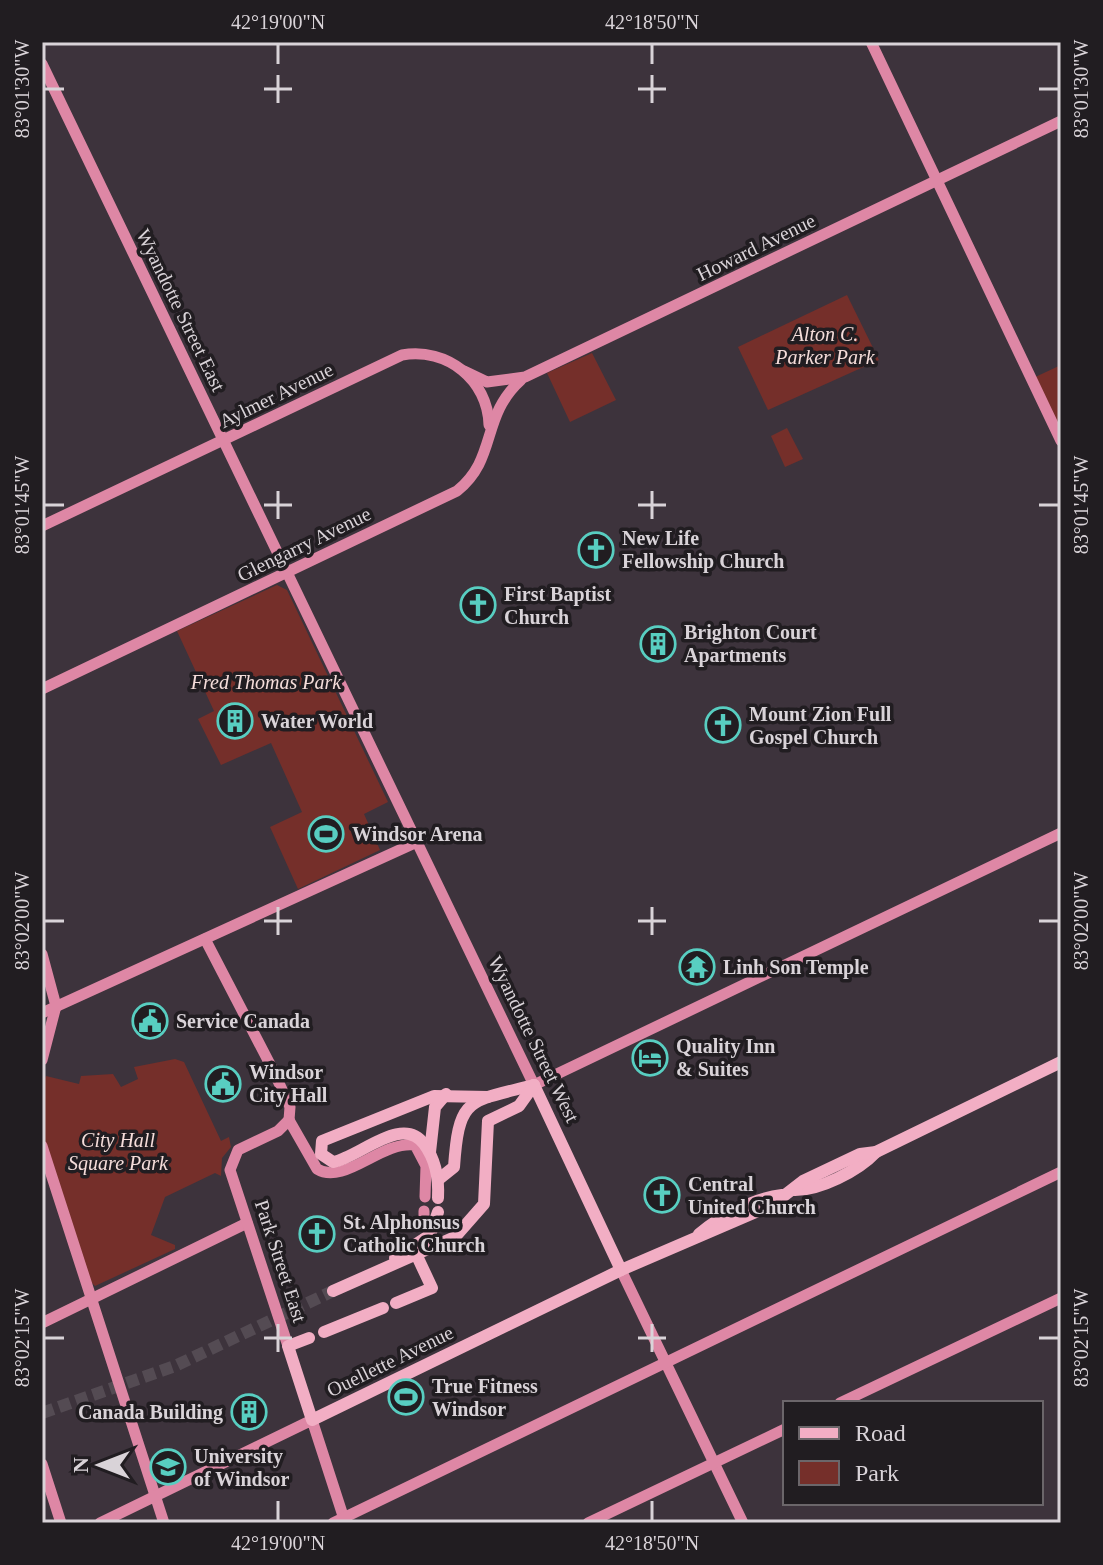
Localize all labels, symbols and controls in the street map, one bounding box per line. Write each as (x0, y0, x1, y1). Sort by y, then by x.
text: 42°19'00"N (231, 11, 325, 33)
text: 42°18'50"N (605, 11, 699, 33)
text: 83°01'30"W (11, 40, 33, 138)
text: 83°01'30"W (1070, 40, 1092, 138)
street label: Howard Avenue (693, 209, 819, 285)
street label: Wyandotte Street East (131, 225, 230, 395)
park label: Alton C. Parker Park (774, 323, 876, 368)
street label: Aylmer Avenue (216, 358, 337, 433)
text: 83°01'45"W (11, 456, 33, 554)
text: 83°01'45"W (1070, 456, 1092, 554)
street label: Glengarry Avenue (234, 502, 375, 587)
place label: New Life Fellowship Church (622, 527, 784, 573)
church icon: New Life Fellowship Church (577, 531, 615, 569)
place label: First Baptist Church (504, 583, 612, 628)
church icon: First Baptist Church (459, 586, 497, 624)
place label: Brighton Court Apartments (684, 621, 817, 667)
building icon: Brighton Court Apartments (639, 625, 677, 663)
park label: Fred Thomas Park (190, 671, 342, 693)
building icon: Water World (216, 702, 254, 740)
place label: Mount Zion Full Gospel Church (749, 703, 892, 749)
church icon: Mount Zion Full Gospel Church (704, 706, 742, 744)
place label: Water World (261, 710, 373, 732)
sports icon: Windsor Arena (307, 815, 345, 853)
place label: Windsor Arena (352, 823, 483, 845)
text: 83°02'00"W (11, 872, 33, 970)
text: 83°02'00"W (1070, 872, 1092, 970)
temple icon: Linh Son Temple (678, 948, 716, 986)
street label: Wyandotte Street West (483, 952, 584, 1127)
place label: Linh Son Temple (723, 956, 869, 979)
public building icon: Service Canada (131, 1002, 169, 1040)
place label: Service Canada (176, 1010, 310, 1032)
place label: Quality Inn & Suites (676, 1035, 775, 1080)
hotel icon: Quality Inn & Suites (631, 1039, 669, 1077)
place label: Windsor City Hall (249, 1061, 328, 1107)
public building icon: Windsor City Hall (204, 1065, 242, 1103)
park label: City Hall Square Park (68, 1129, 169, 1175)
place label: Central United Church (688, 1173, 816, 1218)
church icon: Central United Church (643, 1176, 681, 1214)
street label: Park Street East (251, 1197, 311, 1326)
place label: St. Alphonsus Catholic Church (343, 1211, 485, 1256)
church icon: St. Alphonsus Catholic Church (298, 1215, 336, 1253)
text: 83°02'15"W (11, 1289, 33, 1387)
text: 83°02'15"W (1070, 1289, 1092, 1387)
street label: Ouellette Avenue (323, 1321, 457, 1401)
place label: True Fitness Windsor (432, 1375, 538, 1420)
sports icon: True Fitness Windsor (387, 1378, 425, 1416)
building icon: Canada Building (230, 1393, 268, 1431)
place label: Canada Building (78, 1401, 223, 1424)
legend (783, 1401, 1043, 1505)
text: Road (855, 1420, 906, 1446)
north arrow (60, 1425, 140, 1505)
place label: University of Windsor (194, 1445, 290, 1490)
school or university icon: University of Windsor (149, 1448, 187, 1486)
text: N (68, 1457, 93, 1473)
text: Park (855, 1460, 899, 1486)
text: 42°19'00"N (231, 1532, 325, 1554)
text: 42°18'50"N (605, 1532, 699, 1554)

